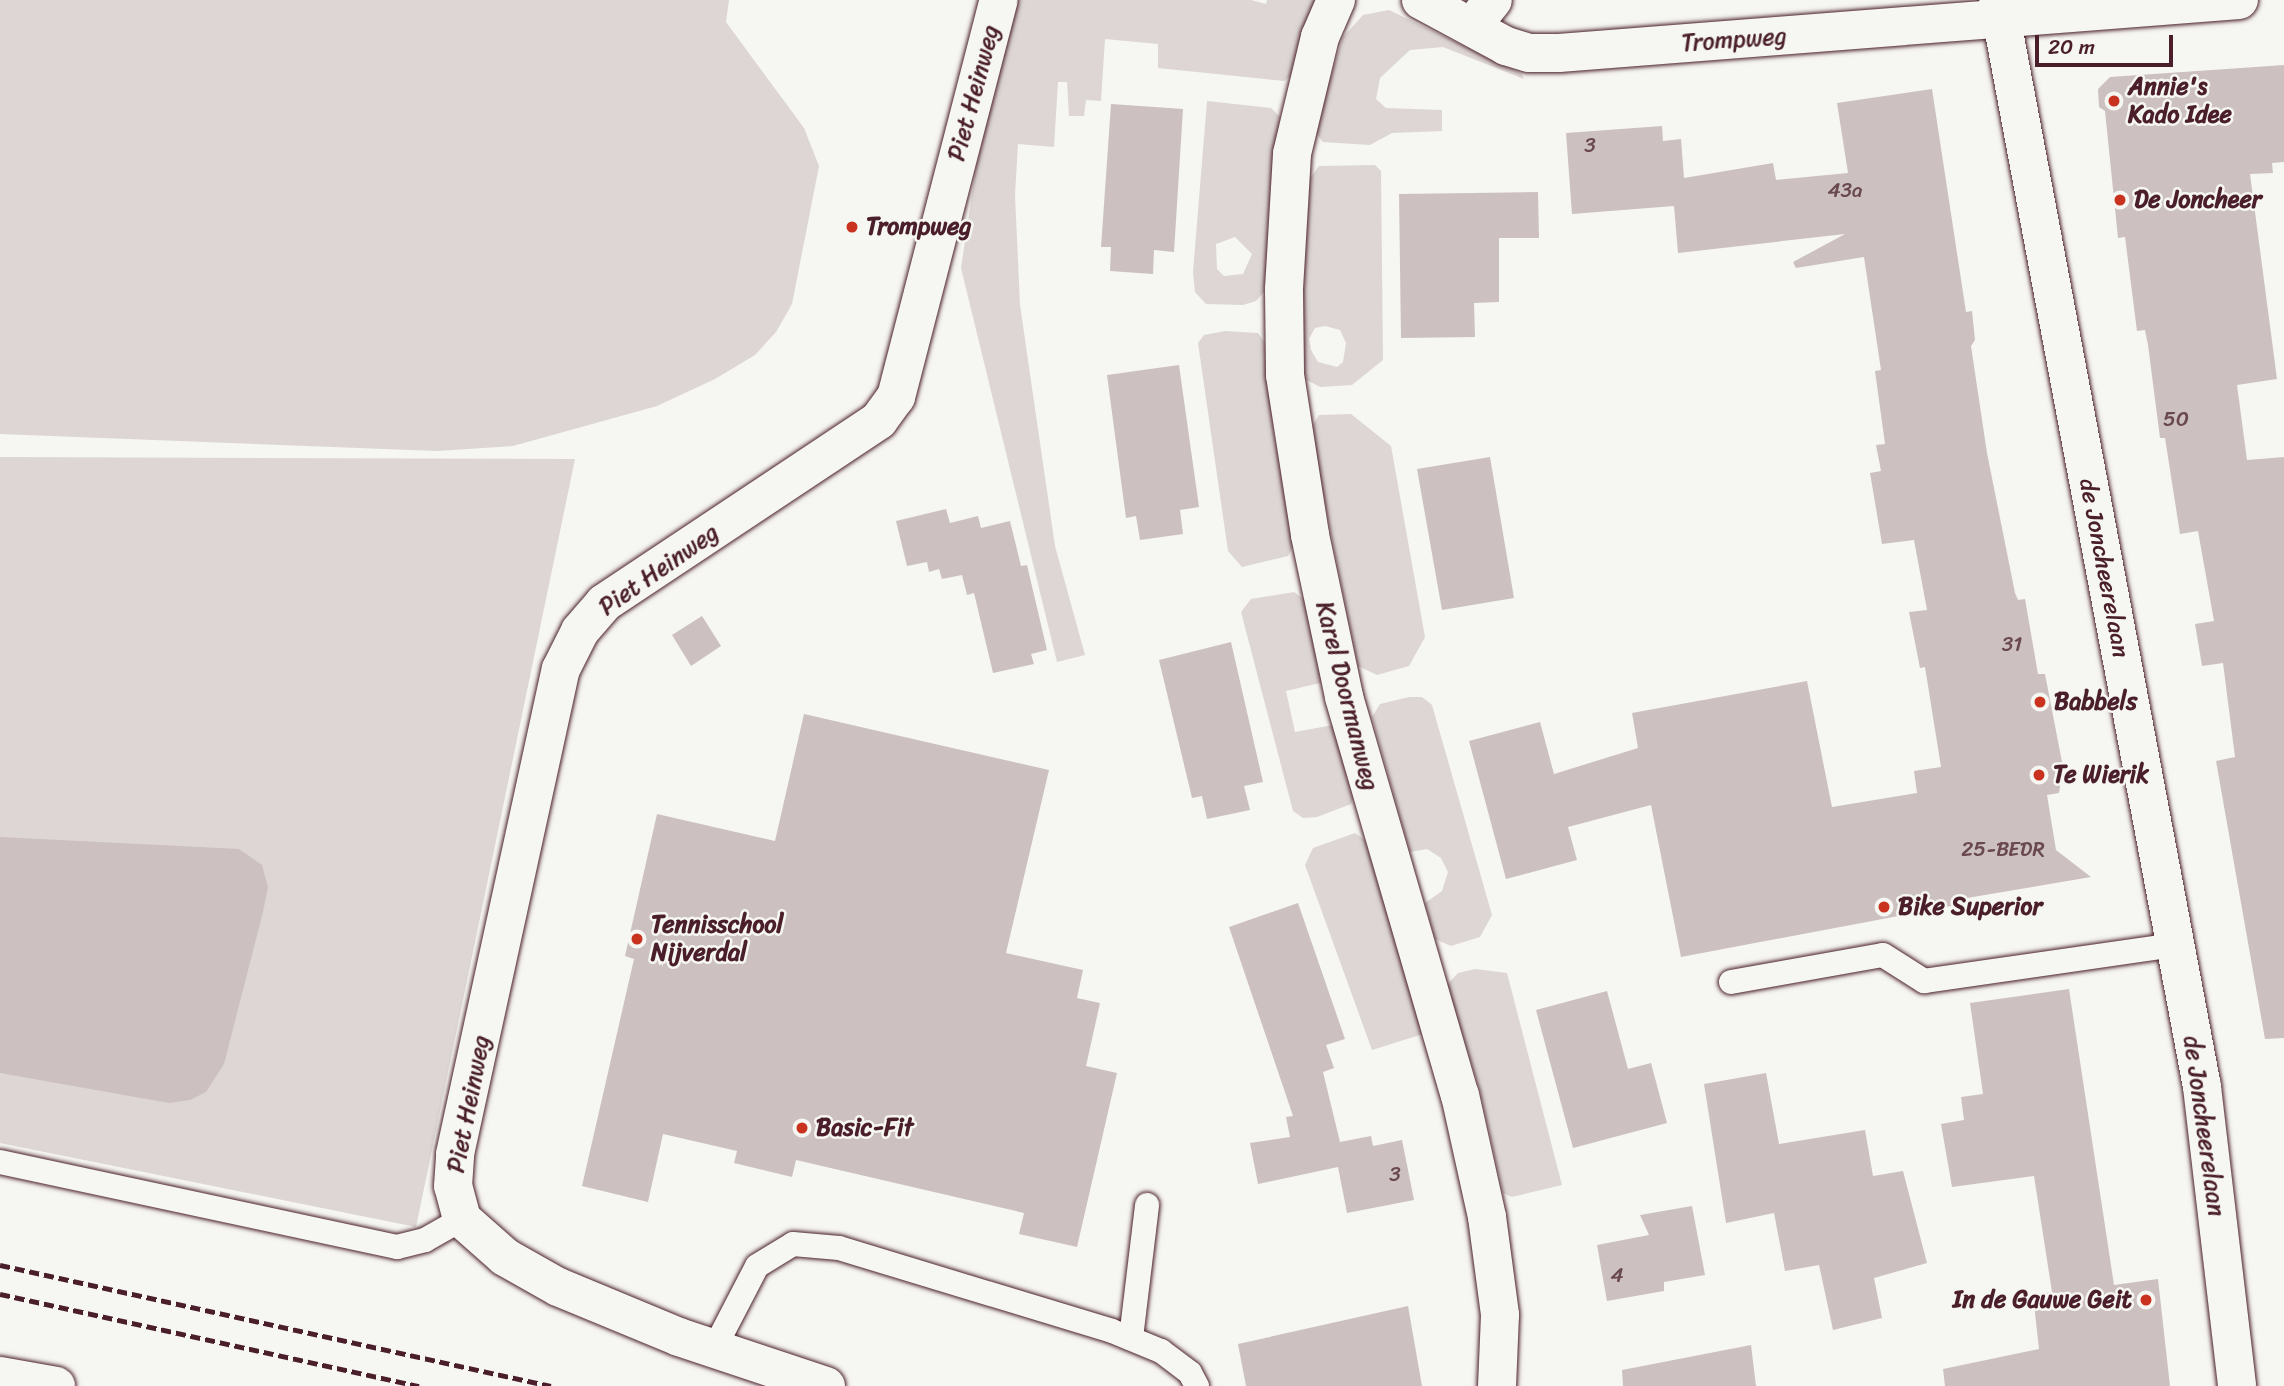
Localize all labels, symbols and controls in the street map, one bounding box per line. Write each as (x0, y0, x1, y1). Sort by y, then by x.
scale bar (2039, 21, 2177, 65)
street label: Piet Heinweg (942, 22, 1006, 164)
street label: Trompweg (1680, 22, 1788, 58)
text: 20 m (2048, 28, 2095, 66)
place label: Annie's Kado Idee (2128, 73, 2233, 129)
marker: Annie's Kado Idee (2106, 93, 2122, 109)
house number: 3 (1584, 132, 1596, 158)
house number: 43a (1827, 177, 1863, 203)
place label: De Joncheer (2134, 186, 2262, 214)
marker: De Joncheer (2112, 192, 2128, 208)
place label: Trompweg (866, 213, 971, 241)
marker: Trompweg (844, 219, 860, 235)
house number: 50 (2163, 406, 2189, 432)
street label: de Joncheerelaan (2072, 476, 2136, 660)
street label: Piet Heinweg (594, 518, 724, 622)
street label: Karel Doormanweg (1309, 598, 1385, 794)
house number: 31 (2002, 631, 2022, 657)
place label: Babbels (2054, 688, 2137, 716)
marker: Babbels (2032, 694, 2048, 710)
place label: Te Wierik (2053, 761, 2149, 789)
marker: Te Wierik (2031, 767, 2047, 783)
house number: 25-BEDR (1961, 836, 2045, 862)
place label: Bike Superior (1898, 893, 2043, 921)
marker: Bike Superior (1876, 899, 1892, 915)
place label: Tennisschool Nijverdal (651, 911, 783, 967)
marker: Tennisschool Nijverdal (629, 931, 645, 947)
street label: Piet Heinweg (442, 1033, 496, 1175)
street label: de Joncheerelaan (2177, 1034, 2231, 1218)
place label: Basic-Fit (816, 1114, 913, 1142)
marker: Basic-Fit (794, 1120, 810, 1136)
house number: 3 (1389, 1161, 1401, 1187)
house number: 4 (1610, 1262, 1624, 1288)
place label: In de Gauwe Geit (1953, 1286, 2132, 1314)
marker: In de Gauwe Geit (2138, 1292, 2154, 1308)

